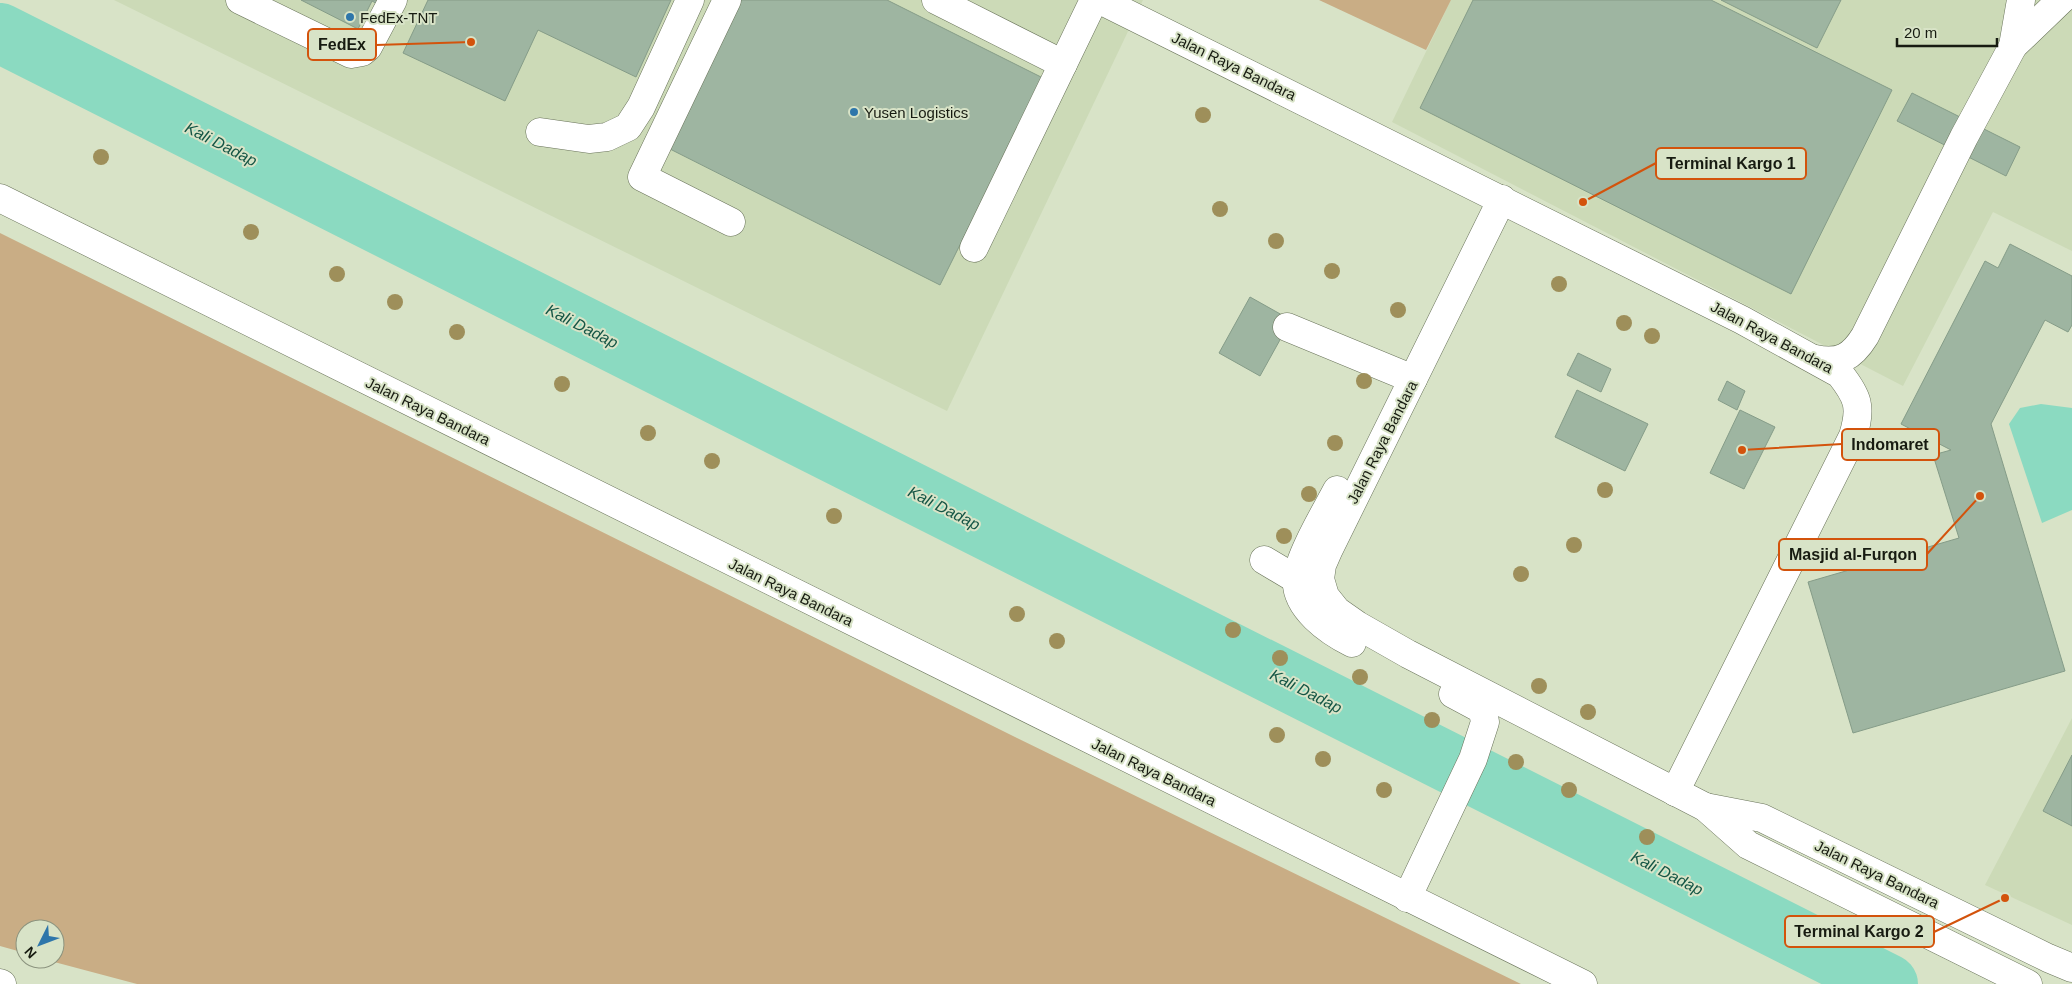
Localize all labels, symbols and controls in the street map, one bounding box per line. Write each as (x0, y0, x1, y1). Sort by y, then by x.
place label: FedEx-TNT (360, 9, 438, 26)
marker: FedEx-TNT (344, 11, 356, 23)
scale bar (1897, 15, 1997, 47)
text: 20 m (1904, 24, 1937, 41)
callout: FedEx (308, 29, 376, 60)
street label: Jalan Raya Bandara (1169, 29, 1299, 104)
text: FedEx (318, 36, 366, 53)
place label: Yusen Logistics (864, 104, 968, 121)
marker: Yusen Logistics (848, 106, 860, 118)
water label: Kali Dadap (182, 119, 260, 169)
callout: Terminal Kargo 1 (1656, 148, 1806, 179)
text: Terminal Kargo 1 (1666, 155, 1796, 172)
street label: Jalan Raya Bandara (1708, 298, 1837, 377)
water label: Kali Dadap (543, 301, 621, 351)
street label: Jalan Raya Bandara (363, 374, 493, 449)
street label: Jalan Raya Bandara (1344, 377, 1421, 506)
callout: Indomaret (1842, 429, 1939, 460)
text: Indomaret (1851, 436, 1929, 453)
water label: Kali Dadap (905, 483, 983, 533)
callout: Masjid al-Furqon (1779, 539, 1927, 570)
text: Masjid al-Furqon (1789, 546, 1917, 563)
street label: Jalan Raya Bandara (726, 555, 856, 630)
water label: Kali Dadap (1267, 666, 1345, 716)
street label: Jalan Raya Bandara (1089, 735, 1219, 810)
street label: Jalan Raya Bandara (1812, 837, 1942, 912)
water label: Kali Dadap (1628, 848, 1706, 898)
callout: Terminal Kargo 2 (1785, 916, 1934, 947)
north arrow (15, 919, 65, 969)
text: Terminal Kargo 2 (1794, 923, 1924, 940)
text: N (21, 944, 40, 962)

